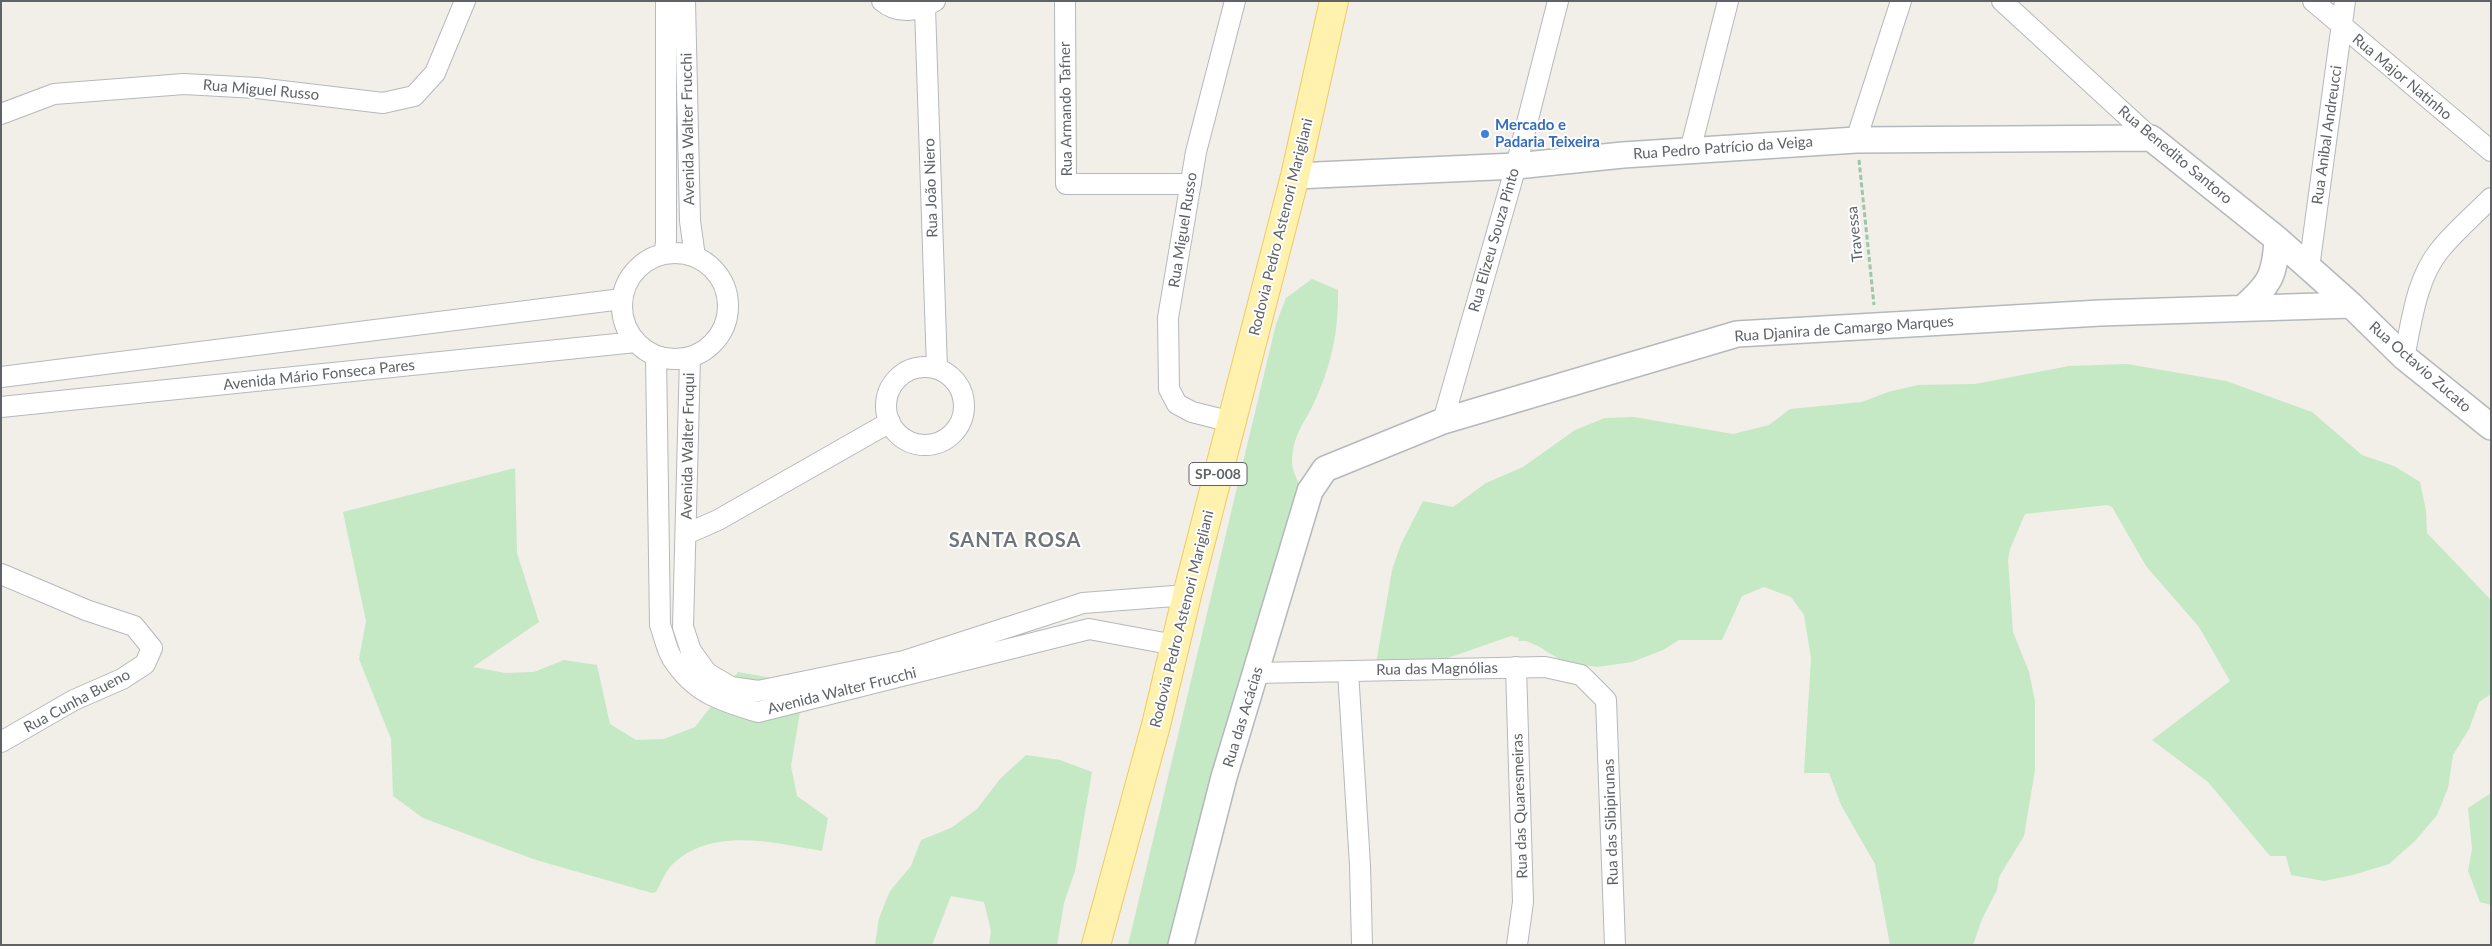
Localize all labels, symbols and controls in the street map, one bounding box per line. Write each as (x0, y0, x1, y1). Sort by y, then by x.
street label: Rua Major Natinho (2349, 30, 2455, 124)
street label: Rua Armando Tafner (1056, 41, 1076, 177)
street label: Avenida Walter Frucchi (678, 52, 698, 206)
street label: Rua Anibal Andreucci (2308, 64, 2346, 206)
street label: Rua Miguel Russo (202, 76, 320, 104)
street label: Rua Benedito Santoro (2114, 102, 2236, 208)
street label: Rodovia Pedro Astenori Marigliani (1245, 116, 1317, 338)
place label: Mercado e Padaria Teixeira (1495, 116, 1600, 151)
marker: Mercado e Padaria Teixeira (1479, 128, 1491, 140)
street label: Rua Pedro Patrício da Veiga (1632, 133, 1814, 163)
street label: Rua João Niero (920, 138, 942, 238)
street label: Rua Elizeu Souza Pinto (1465, 166, 1523, 314)
street label: Rua Miguel Russo (1165, 171, 1201, 289)
street label: Travessa (1843, 205, 1867, 263)
street label: Rua Djanira de Camargo Marques (1734, 312, 1954, 346)
street label: Rua Octavio Zucato (2365, 318, 2475, 416)
street label: Avenida Mário Fonseca Pares (222, 356, 416, 394)
street label: Avenida Walter Fruqui (678, 372, 698, 520)
road number: SP-008 (1189, 462, 1247, 486)
street label: Rodovia Pedro Astenori Marigliani (1146, 508, 1218, 730)
district label: SANTA ROSA (947, 529, 1083, 553)
street label: Rua das Magnólias (1376, 659, 1498, 679)
street label: Avenida Walter Frucchi (766, 664, 918, 718)
street label: Rua Cunha Bueno (21, 665, 133, 737)
street label: Rua das Acácias (1219, 665, 1267, 769)
street label: Rua das Quaresmeiras (1508, 733, 1532, 879)
street label: Rua das Sibipirunas (1600, 758, 1622, 886)

